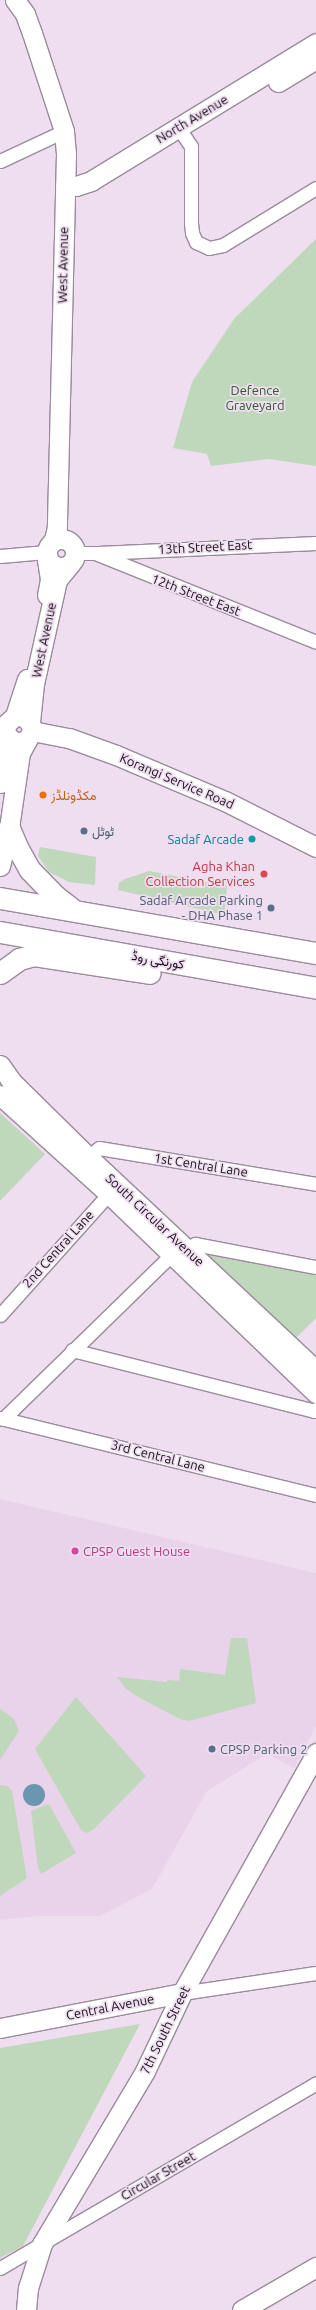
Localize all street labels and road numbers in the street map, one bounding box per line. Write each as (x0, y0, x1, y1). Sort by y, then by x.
street label: North Avenue (153, 91, 231, 147)
street label: West Avenue (55, 227, 71, 303)
street label: 13th Street East (158, 537, 252, 557)
street label: 12th Street East (149, 571, 243, 619)
street label: West Avenue (28, 601, 60, 679)
street label: Korangi Service Road (117, 750, 237, 812)
street label: کورنگی روڈ (130, 948, 186, 972)
street label: 1st Central Lane (153, 1150, 249, 1180)
street label: South Circular Avenue (103, 1170, 207, 1270)
street label: 2nd Central Lane (19, 1207, 97, 1291)
street label: 3rd Central Lane (109, 1437, 207, 1475)
street label: 7th South Street (137, 1983, 193, 2077)
street label: Central Avenue (65, 1991, 155, 2023)
street label: Circular Street (118, 2148, 198, 2204)

